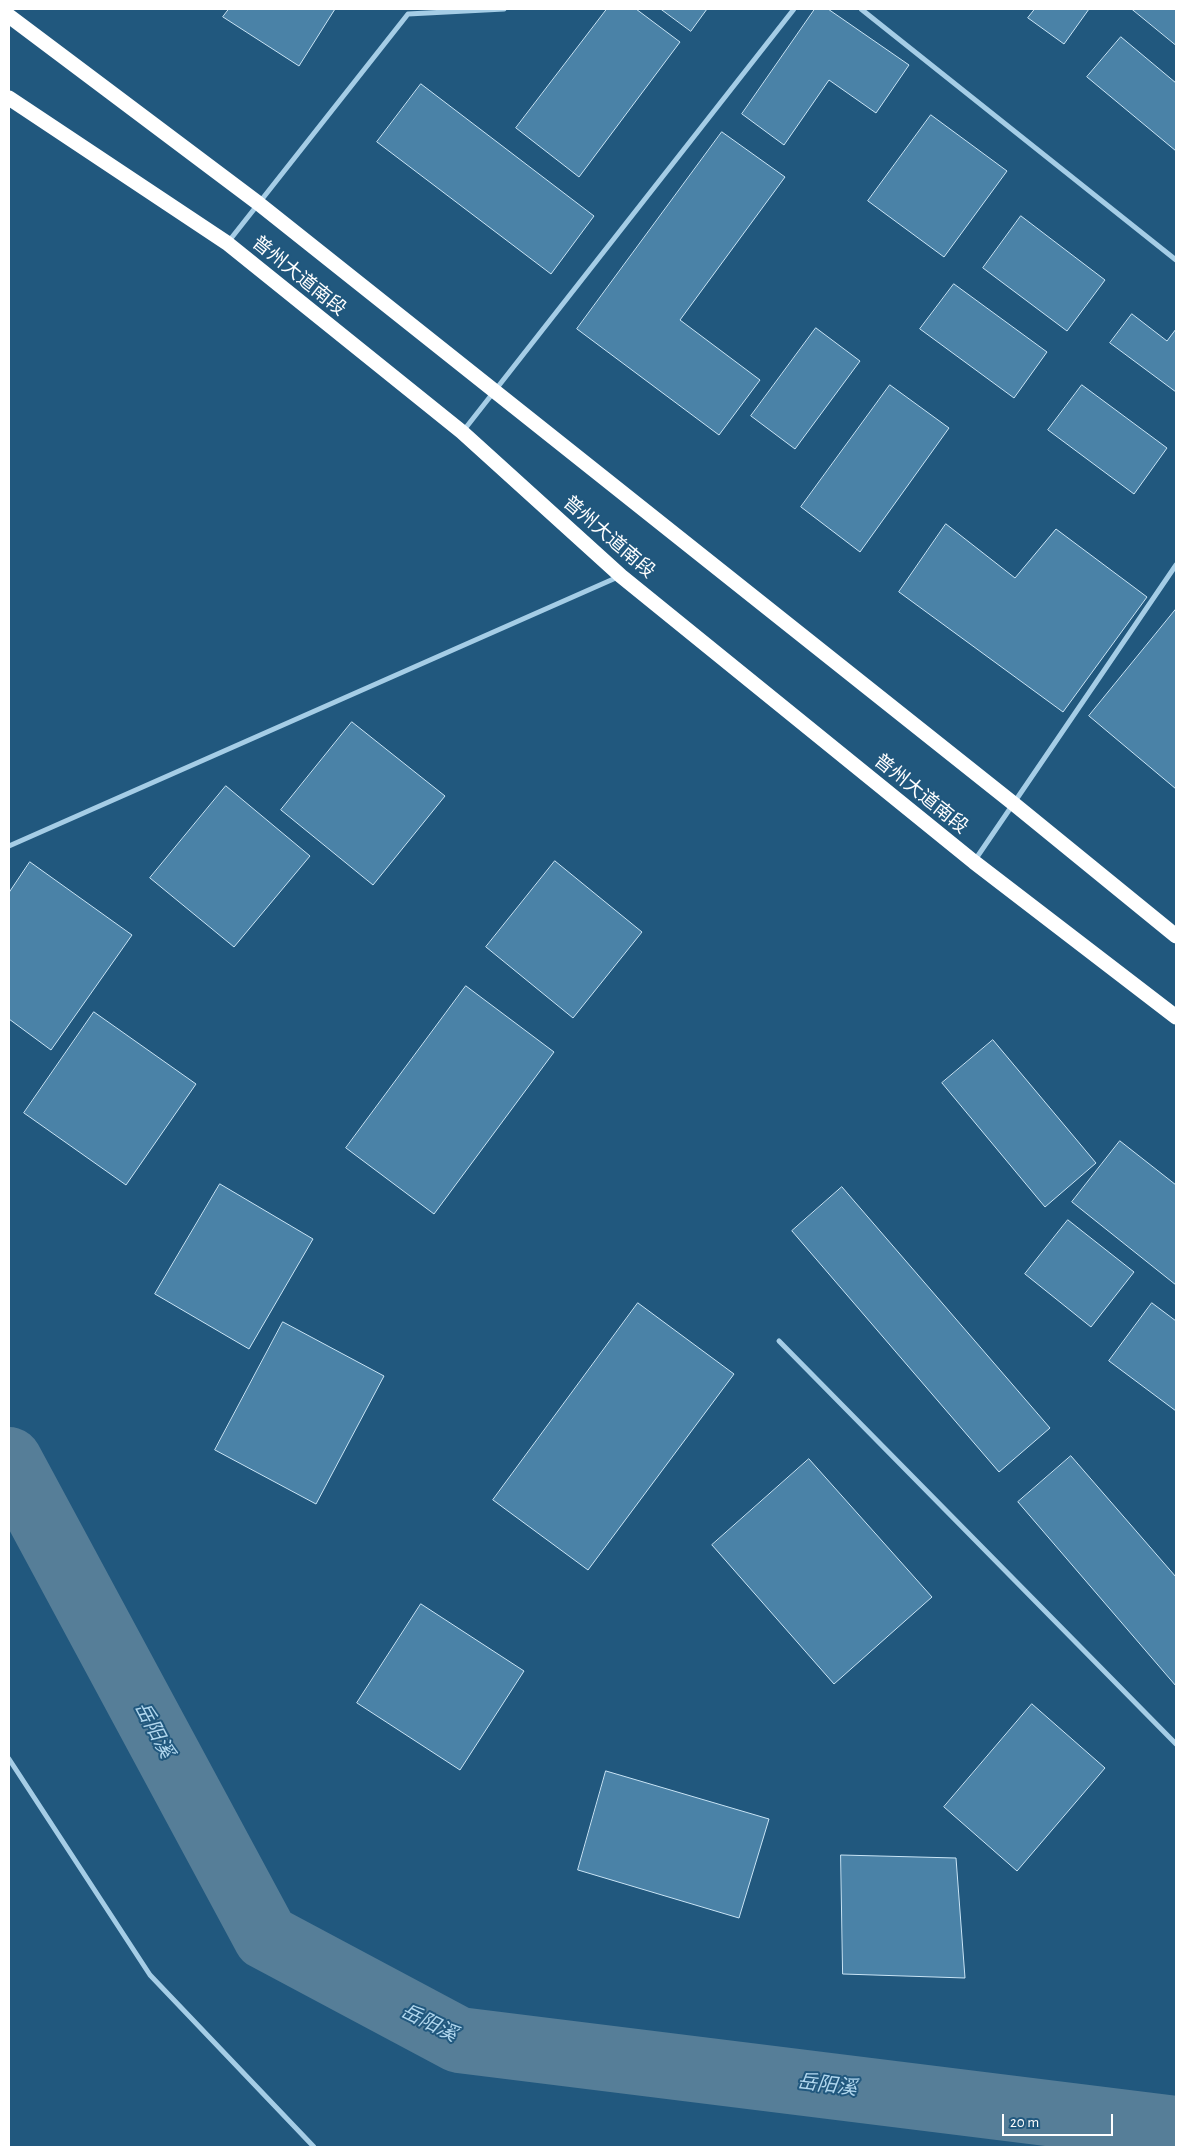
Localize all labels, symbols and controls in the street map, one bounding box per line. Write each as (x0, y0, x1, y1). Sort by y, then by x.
street label: 普州大道南段 (248, 231, 350, 321)
street label: 普州大道南段 (559, 491, 659, 583)
street label: 普州大道南段 (870, 749, 972, 839)
water label: 岳阳溪 (129, 1698, 179, 1762)
water label: 岳阳溪 (397, 1999, 461, 2047)
water label: 岳阳溪 (796, 2069, 858, 2101)
scale bar (1005, 2104, 1116, 2136)
text: 20 m (1010, 2115, 1039, 2130)

